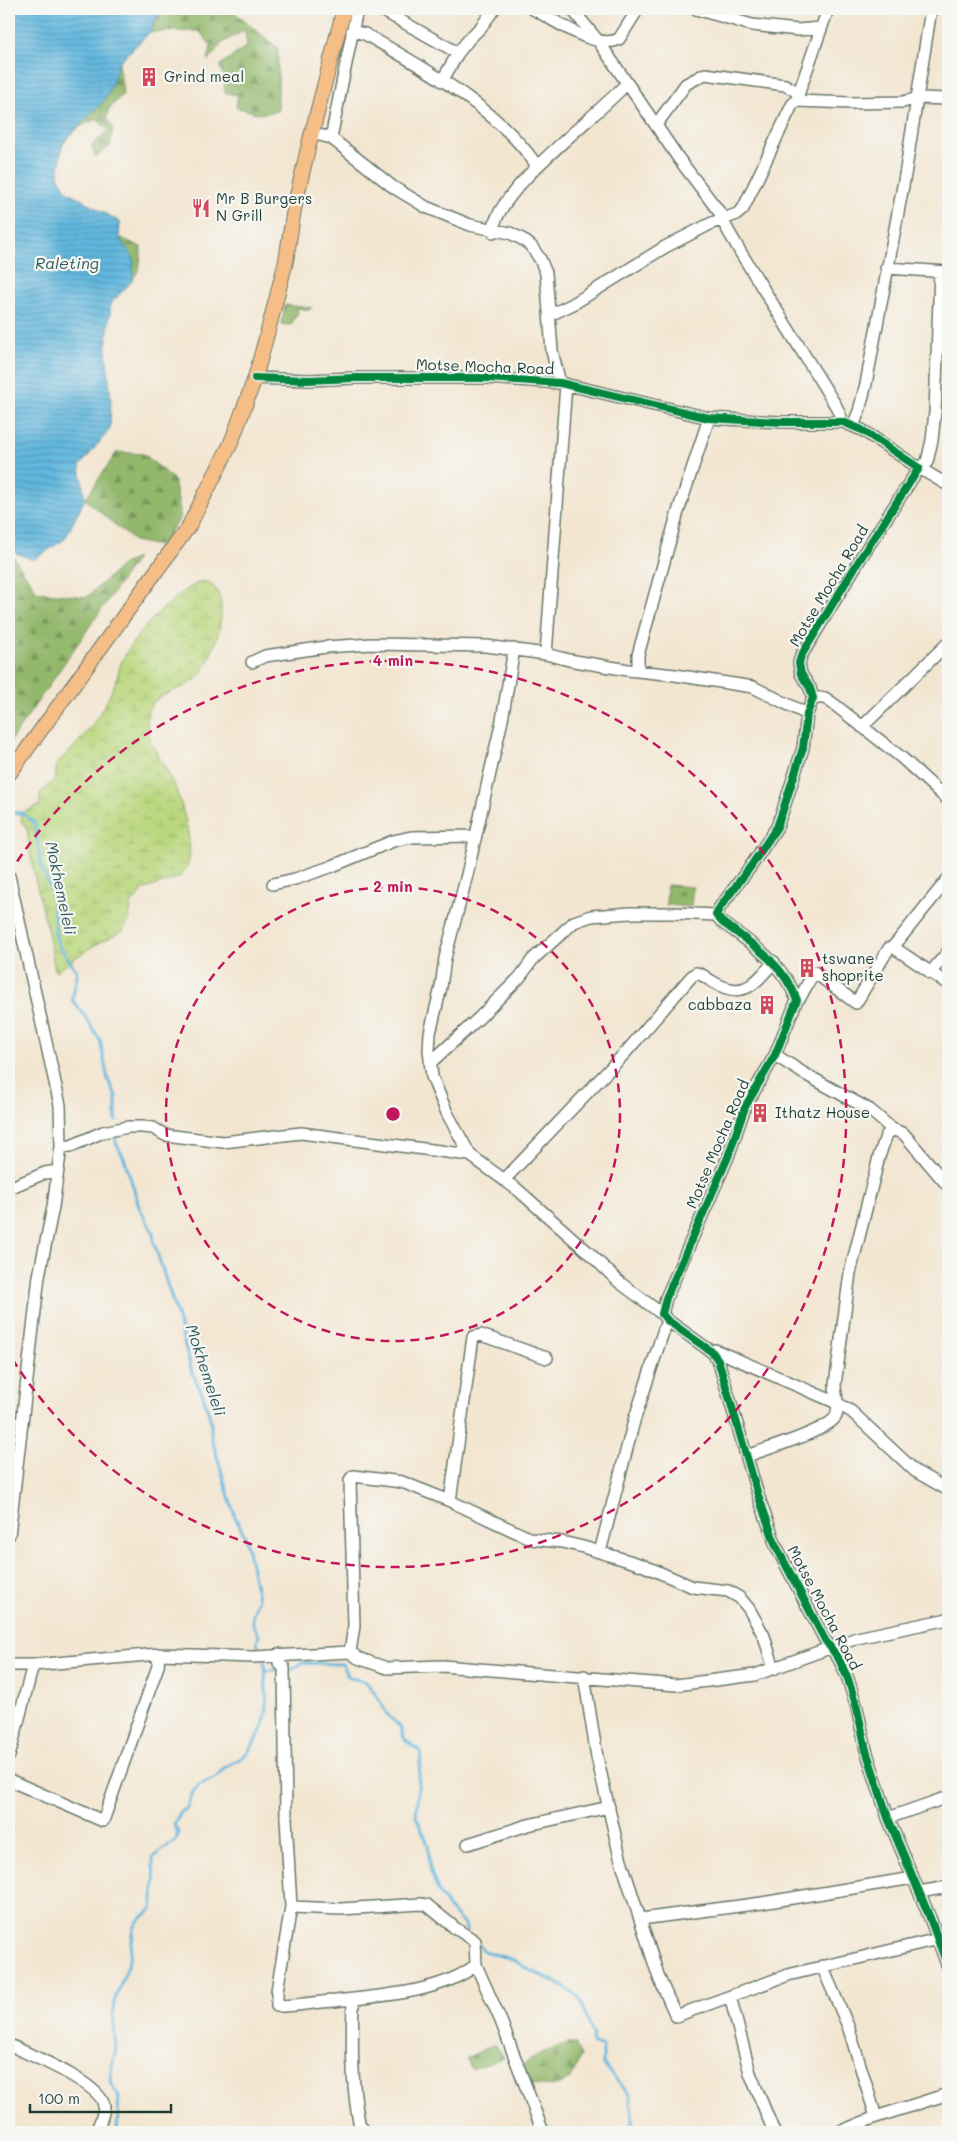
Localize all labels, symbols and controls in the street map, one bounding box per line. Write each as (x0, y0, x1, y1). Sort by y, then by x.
building icon: Grind meal (138, 66, 160, 88)
place label: Grind meal (164, 66, 244, 86)
place label: Mr B Burgers N Grill (216, 188, 312, 225)
restaurant icon: Mr B Burgers N Grill (190, 197, 212, 219)
water label: Raleting (35, 252, 99, 273)
street label: Motse Mocha Road (415, 354, 555, 378)
street label: Motse Mocha Road (784, 521, 872, 650)
text: 4 min (373, 650, 413, 670)
water label: Mokhemeleli (41, 839, 82, 937)
text: 2 min (373, 876, 413, 896)
place label: tswane shoprite (822, 948, 884, 985)
building icon: tswane shoprite (796, 957, 818, 979)
place label: cabbaza (688, 994, 752, 1014)
building icon: cabbaza (756, 994, 778, 1016)
street label: Motse Mocha Road (681, 1076, 753, 1211)
building icon: Ithatz House (749, 1102, 771, 1124)
place label: Ithatz House (775, 1102, 870, 1122)
centre of rings (384, 1105, 402, 1123)
water label: Mokhemeleli (182, 1321, 231, 1418)
street label: Motse Mocha Road (784, 1542, 866, 1673)
scale bar (30, 2081, 171, 2113)
text: 100 m (38, 2088, 80, 2108)

